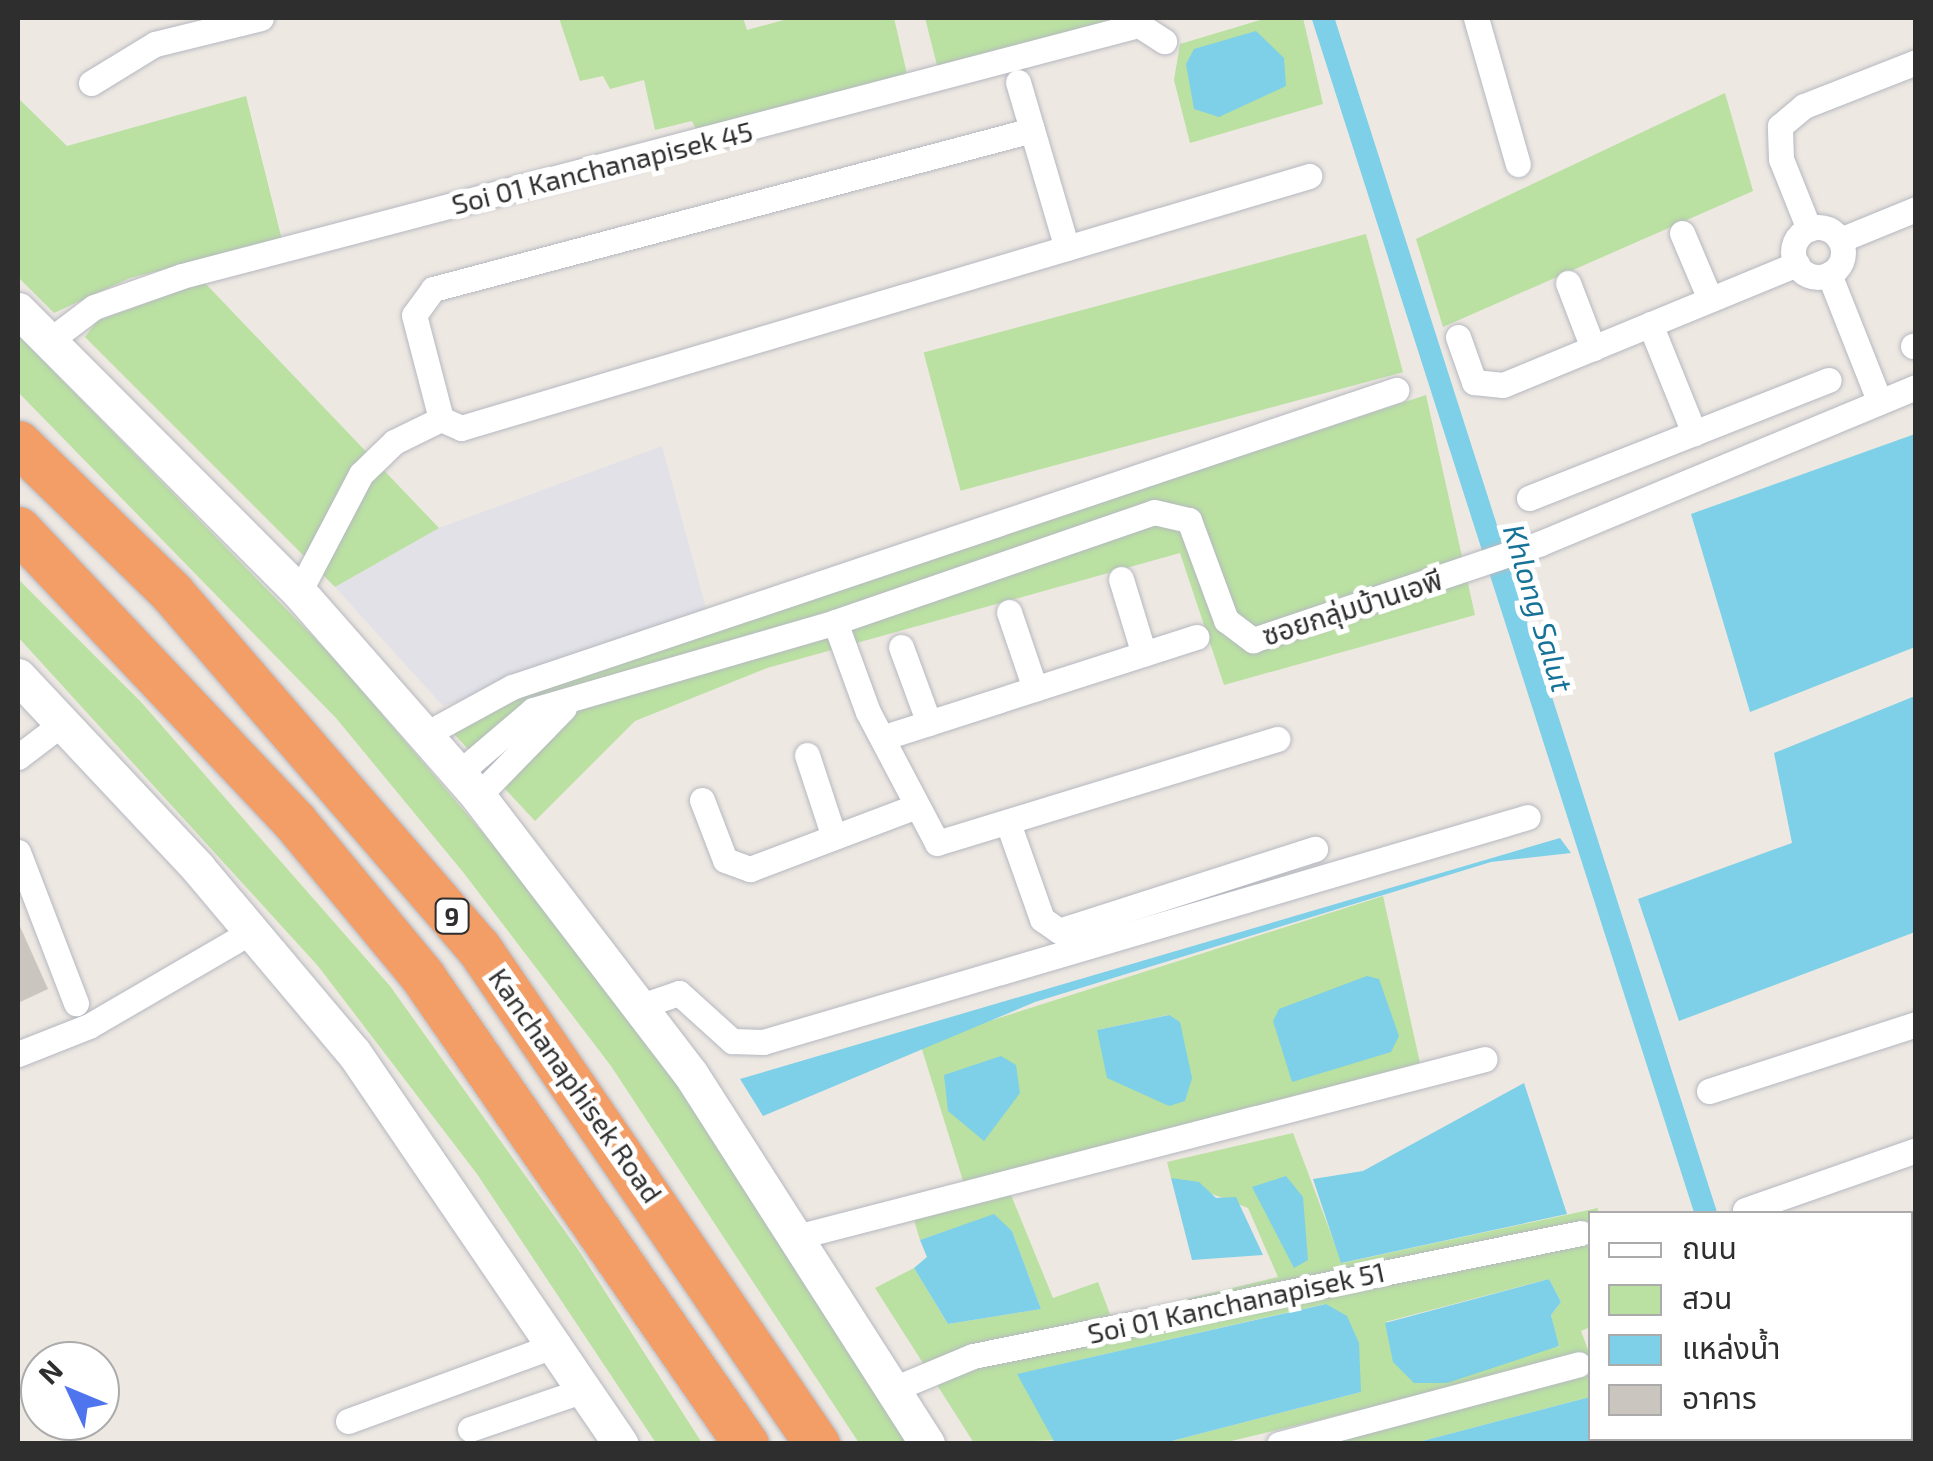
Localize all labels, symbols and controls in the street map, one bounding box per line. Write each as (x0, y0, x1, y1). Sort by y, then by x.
street label: Soi 01 Kanchanapisek 45 (448, 113, 756, 221)
water label: Khlong Salut (1496, 520, 1582, 696)
street label: ซอยกลุ่มบ้านเอพี (1258, 562, 1446, 652)
road number: 9 (434, 896, 470, 936)
street label: Kanchanaphisek Road (482, 961, 670, 1209)
legend (1588, 1211, 1913, 1441)
text: ถนน (1682, 1229, 1737, 1265)
street label: Soi 01 Kanchanapisek 51 (1084, 1254, 1388, 1350)
text: สวน (1682, 1279, 1732, 1315)
text: แหล่งน้ำ (1682, 1329, 1780, 1365)
north arrow (20, 1341, 120, 1441)
text: N (31, 1352, 69, 1391)
text: อาคาร (1682, 1379, 1757, 1415)

